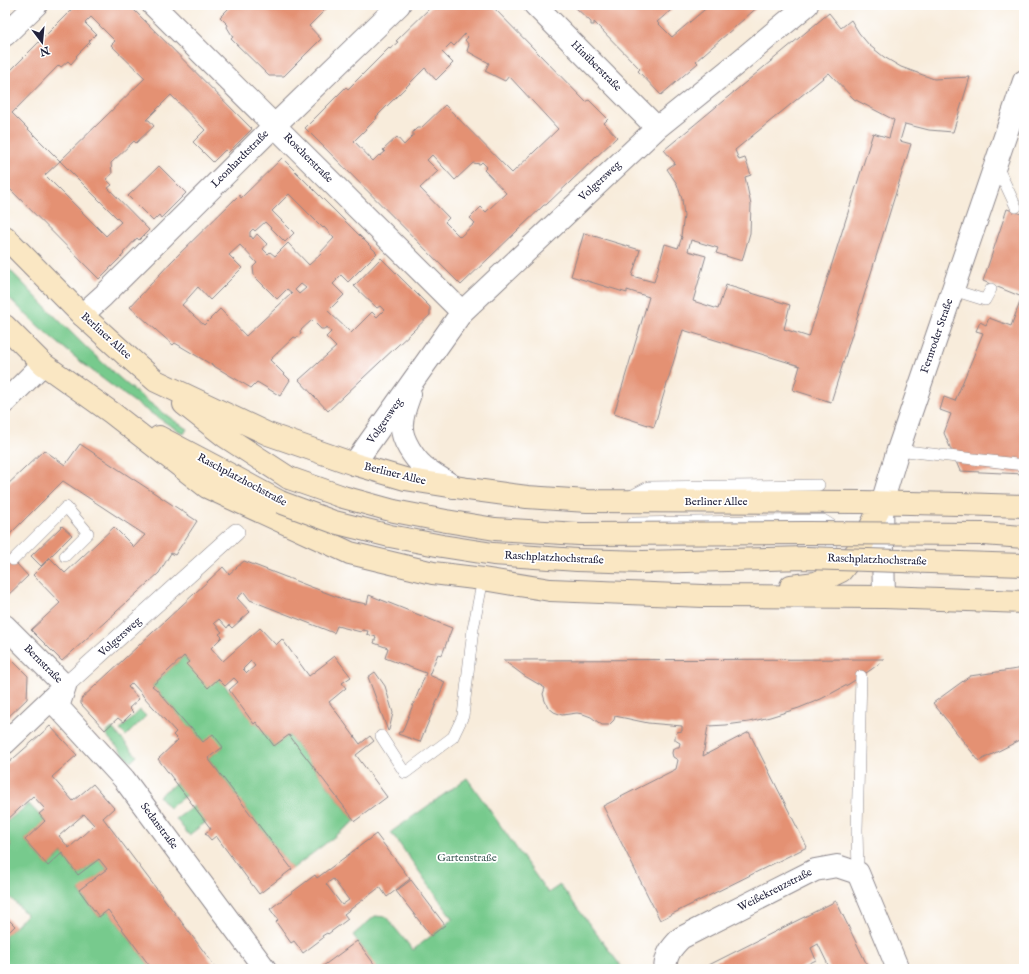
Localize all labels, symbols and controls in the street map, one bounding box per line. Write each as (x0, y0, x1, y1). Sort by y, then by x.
north arrow (22, 22, 62, 62)
street label: Hinüberstraße (568, 38, 624, 94)
text: N (38, 42, 52, 59)
street label: Leonhardtstraße (208, 127, 272, 191)
street label: Roscherstraße (280, 130, 336, 186)
street label: Volgersweg (575, 157, 625, 205)
street label: Fernroder Straße (918, 297, 956, 375)
street label: Berliner Allee (78, 310, 134, 362)
street label: Volgersweg (364, 395, 406, 447)
street label: Raschplatzhochstraße (195, 450, 289, 510)
street label: Berliner Allee (363, 460, 427, 488)
street label: Berliner Allee (684, 495, 748, 509)
street label: Raschplatzhochstraße (504, 548, 604, 568)
street label: Raschplatzhochstraße (827, 551, 927, 569)
street label: Volgersweg (95, 613, 145, 660)
street label: Bernstraße (21, 642, 65, 686)
street label: Sedanstraße (137, 800, 181, 852)
park label: Gartenstraße (437, 851, 497, 865)
street label: Weißekreuzstraße (735, 865, 815, 915)

